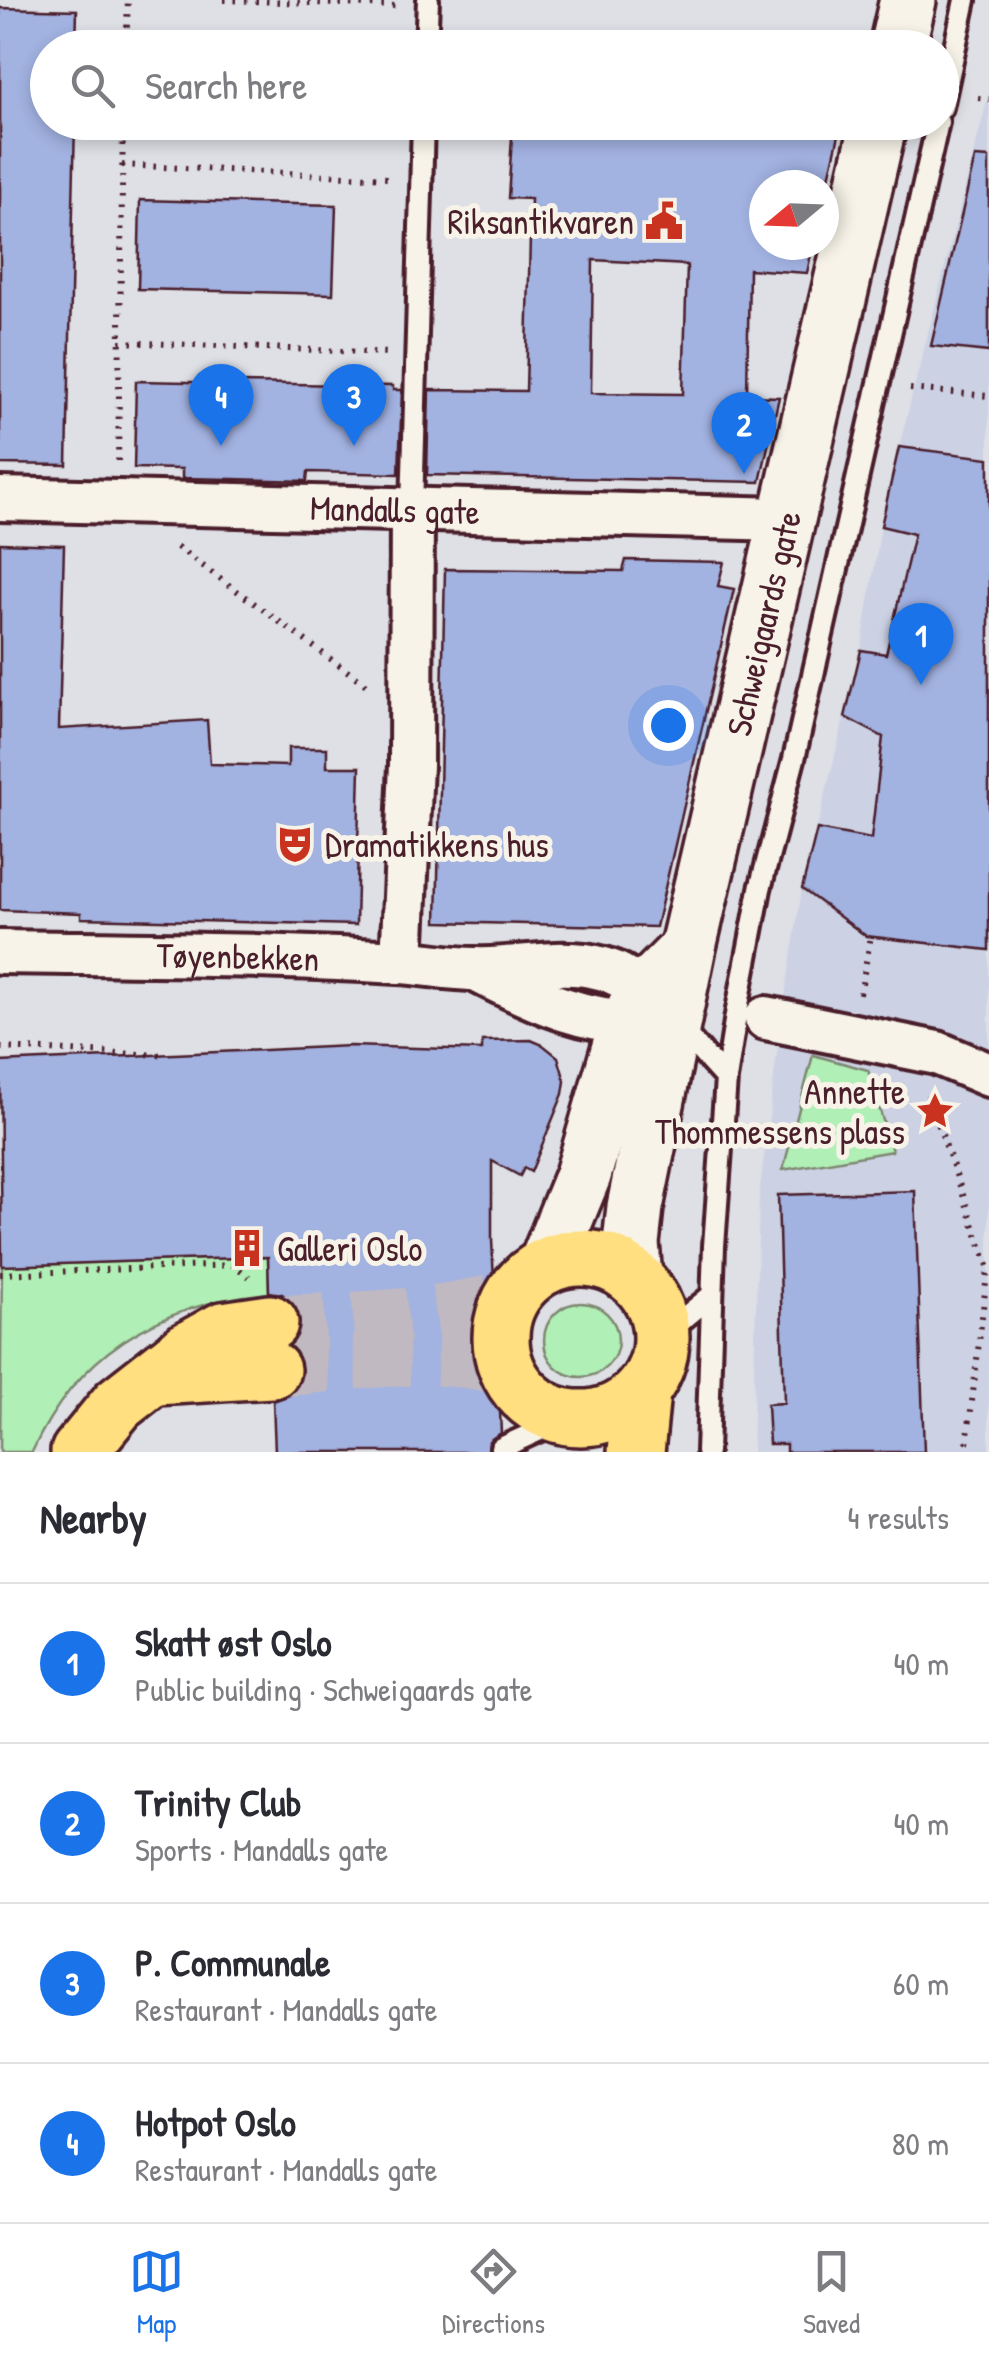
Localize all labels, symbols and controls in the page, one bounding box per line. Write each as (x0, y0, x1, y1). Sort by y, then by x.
search box (30, 30, 959, 140)
icon: search (65, 58, 120, 113)
text: Search here (145, 59, 307, 111)
north arrow (749, 170, 839, 260)
place label: Riksantikvaren (447, 198, 634, 245)
public building icon: Riksantikvaren (643, 200, 685, 242)
pin: 4 (188, 364, 254, 446)
pin: 3 (322, 364, 386, 446)
pin: 2 (712, 392, 776, 474)
street label: Mandalls gate (309, 483, 480, 535)
street label: Schweigaards gate (714, 506, 812, 740)
pin: 1 (888, 602, 954, 685)
your location (643, 700, 694, 751)
place label: Dramatikkens hus (325, 821, 549, 868)
theatre icon: Dramatikkens hus (274, 823, 316, 865)
street label: Tøyenbekken (156, 931, 320, 982)
place label: Annette Thommessens plass (655, 1068, 905, 1155)
place icon: Annette Thommessens plass (914, 1090, 956, 1132)
place label: Galleri Oslo (277, 1225, 422, 1272)
building icon: Galleri Oslo (226, 1227, 268, 1269)
text: Nearby (40, 1489, 147, 1546)
text: 4 results (848, 1496, 949, 1539)
text: Skatt øst Oslo (135, 1616, 332, 1668)
text: 1 (67, 1642, 78, 1685)
text: 40 m (894, 1642, 949, 1685)
text: Public building · Schweigaards gate (135, 1668, 533, 1711)
text: Trinity Club (135, 1776, 301, 1828)
text: 2 (65, 1802, 80, 1845)
text: 40 m (894, 1802, 949, 1845)
text: Sports · Mandalls gate (135, 1828, 388, 1871)
text: P. Communale (135, 1936, 330, 1988)
text: 3 (65, 1962, 80, 2005)
text: 60 m (893, 1962, 949, 2005)
text: Restaurant · Mandalls gate (135, 1988, 437, 2031)
text: Hotpot Oslo (135, 2096, 296, 2148)
text: 4 (66, 2122, 79, 2165)
text: 80 m (892, 2122, 949, 2165)
text: Restaurant · Mandalls gate (135, 2148, 437, 2191)
tab: Map (129, 2244, 184, 2342)
tab: Directions (442, 2244, 545, 2342)
tab: Saved (803, 2244, 860, 2342)

